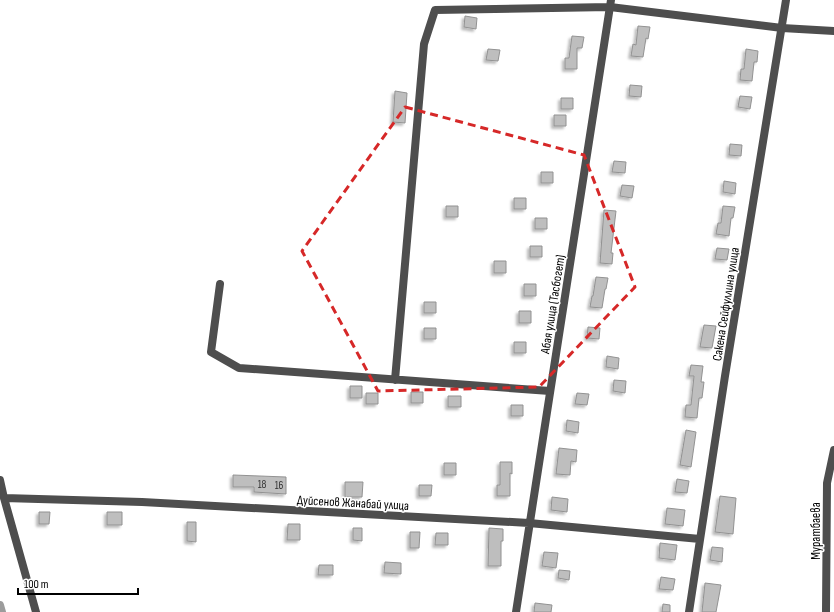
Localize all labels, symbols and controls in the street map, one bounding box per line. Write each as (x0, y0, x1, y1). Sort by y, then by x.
street label: Сакена Сейфуллина улица (709, 246, 743, 362)
street label: Абая улица (Тасбогет) (537, 253, 569, 356)
house number: 18 (258, 478, 267, 491)
house number: 16 (275, 479, 284, 492)
street label: Дуйсенов Жанабай улица (296, 492, 409, 514)
street label: Муратбаева (808, 502, 824, 560)
scale bar (18, 570, 138, 596)
text: 100 m (24, 577, 49, 592)

